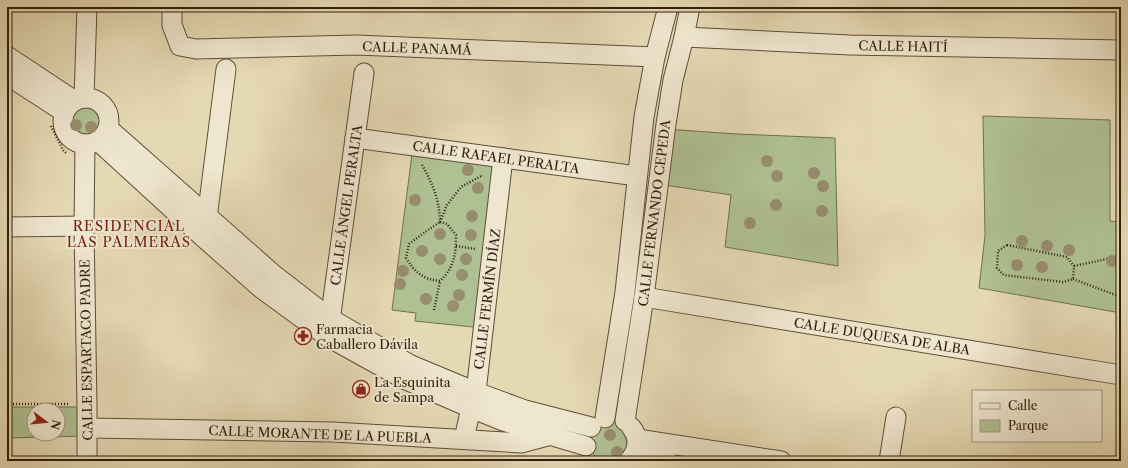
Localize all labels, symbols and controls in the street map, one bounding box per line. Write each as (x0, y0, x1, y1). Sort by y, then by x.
street label: CALLE HAITÍ (858, 37, 948, 55)
street label: CALLE PANAMÁ (362, 38, 472, 58)
street label: CALLE FERNANDO CEPEDA (635, 118, 673, 307)
street label: CALLE ÁNGEL PERALTA (327, 123, 365, 286)
street label: CALLE RAFAEL PERALTA (411, 137, 581, 177)
district label: RESIDENCIAL LAS PALMERAS (67, 217, 191, 251)
street label: CALLE FERMÍN DÍAZ (470, 227, 504, 370)
street label: CALLE ESPARTACO PADRE (76, 259, 96, 441)
street label: CALLE DUQUESA DE ALBA (793, 314, 972, 358)
place label: Farmacia Caballero Dávila (316, 321, 418, 352)
pharmacy icon: Farmacia Caballero Dávila (293, 326, 313, 346)
place label: La Esquinita de Sampa (374, 374, 451, 405)
shop icon: La Esquinita de Sampa (351, 379, 371, 399)
legend (972, 390, 1102, 442)
text: Calle (1008, 398, 1038, 413)
north arrow (26, 402, 66, 442)
text: N (47, 418, 64, 432)
text: Parque (1008, 418, 1049, 433)
street label: CALLE MORANTE DE LA PUEBLA (208, 422, 432, 446)

